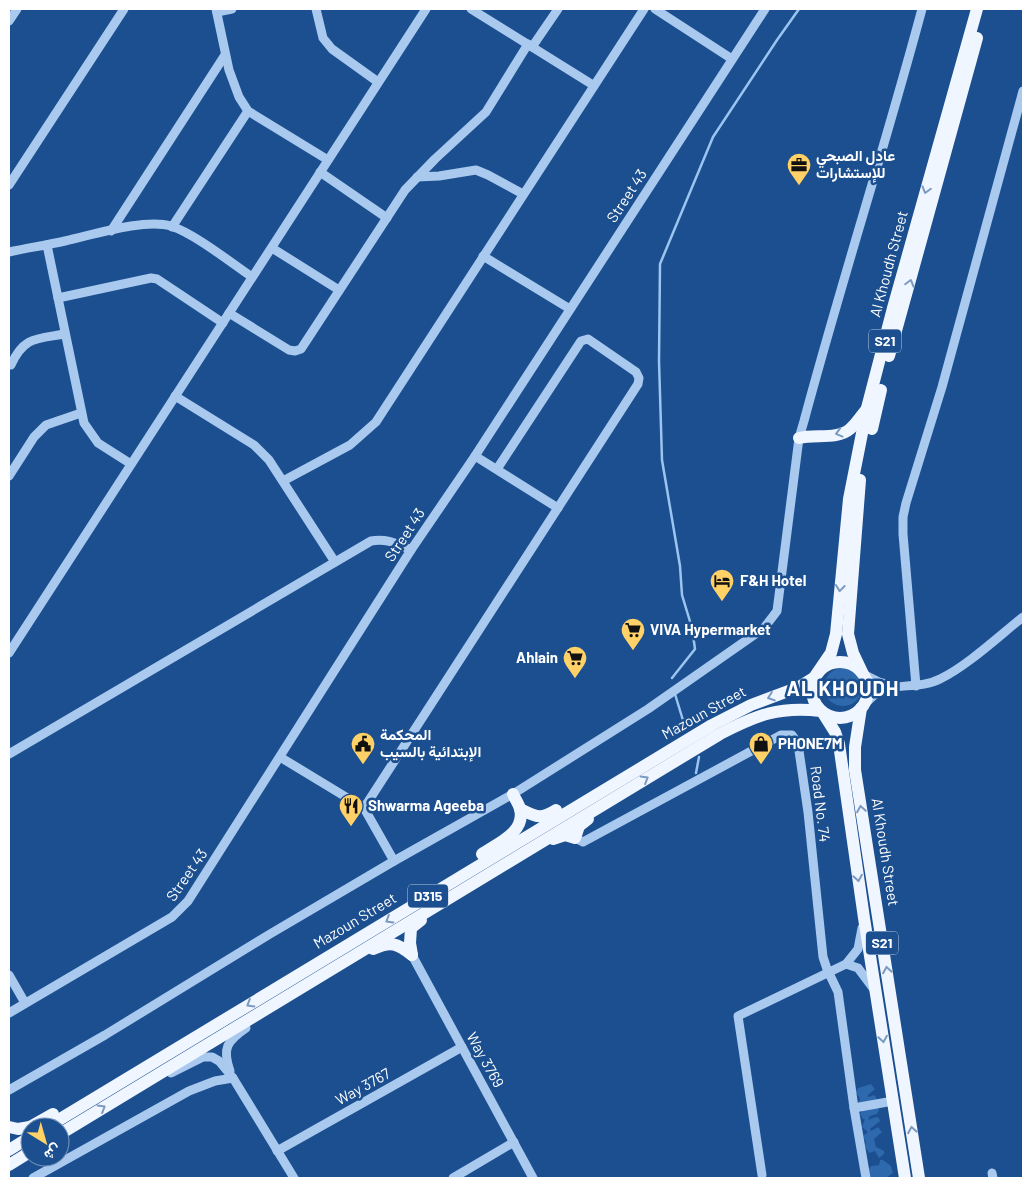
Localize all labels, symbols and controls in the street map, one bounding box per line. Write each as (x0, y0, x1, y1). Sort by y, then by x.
place label: عادل الصبحي للإستشارات (816, 146, 895, 183)
office icon: عادل الصبحي للإستشارات (786, 152, 812, 186)
street label: Street 43 (602, 165, 650, 225)
one-way arrow (921, 186, 931, 194)
street label: Al Khoudh Street (865, 209, 911, 319)
one-way arrow (905, 280, 915, 288)
road number: S21 (869, 330, 901, 352)
one-way arrow (834, 427, 843, 438)
street label: Street 43 (380, 504, 428, 564)
hotel icon: F&H Hotel (709, 568, 735, 602)
place label: F&H Hotel (740, 571, 806, 589)
one-way arrow (835, 584, 846, 592)
supermarket icon: VIVA Hypermarket (620, 617, 646, 651)
place label: VIVA Hypermarket (650, 620, 771, 638)
supermarket icon: Ahlain (562, 645, 588, 679)
place label: Ahlain (516, 648, 558, 666)
district label: AL KHOUDH (787, 676, 899, 700)
street label: Mazoun Street (658, 682, 749, 743)
one-way arrow (767, 691, 775, 701)
place label: المحكمة الإبتدائية بالسيب (380, 725, 481, 762)
public building icon: المحكمة الإبتدائية بالسيب (350, 731, 376, 765)
shop icon: PHONE7M (748, 731, 774, 765)
place label: PHONE7M (778, 734, 843, 752)
street label: Road No. 74 (807, 765, 835, 843)
one-way arrow (639, 775, 648, 785)
restaurant icon: Shwarma Ageeba (338, 793, 364, 827)
place label: Shwarma Ageeba (368, 796, 484, 814)
street label: Al Khoudh Street (869, 797, 903, 907)
one-way arrow (857, 805, 867, 813)
street label: Street 43 (162, 845, 211, 904)
one-way arrow (852, 875, 863, 883)
road number: D315 (408, 884, 448, 908)
street label: Mazoun Street (310, 888, 399, 952)
one-way arrow (385, 913, 394, 923)
road number: S21 (866, 931, 898, 954)
one-way arrow (882, 965, 892, 974)
one-way arrow (246, 998, 255, 1007)
street label: Way 3769 (463, 1029, 508, 1090)
one-way arrow (877, 1035, 888, 1043)
street label: Way 3767 (332, 1064, 393, 1108)
one-way arrow (96, 1105, 105, 1115)
north arrow (20, 1117, 70, 1167)
one-way arrow (907, 1126, 917, 1134)
text: ش (41, 1140, 65, 1165)

